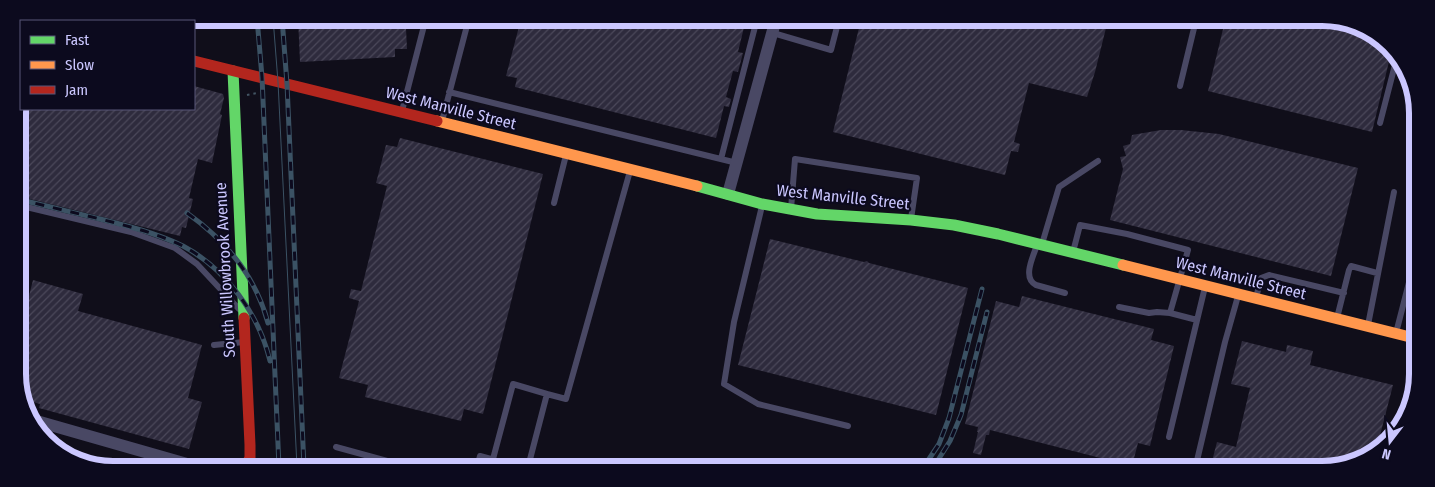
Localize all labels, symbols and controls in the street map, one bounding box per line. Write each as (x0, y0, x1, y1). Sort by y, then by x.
legend (20, 20, 195, 110)
text: Fast (65, 31, 89, 49)
text: Slow (65, 56, 94, 74)
text: Jam (65, 81, 88, 99)
street label: West Manville Street (384, 83, 519, 134)
street label: West Manville Street (776, 181, 911, 214)
street label: South Willowbrook Avenue (211, 182, 239, 358)
street label: West Manville Street (1174, 253, 1309, 304)
north arrow (1365, 417, 1415, 467)
text: N (1380, 445, 1393, 463)

